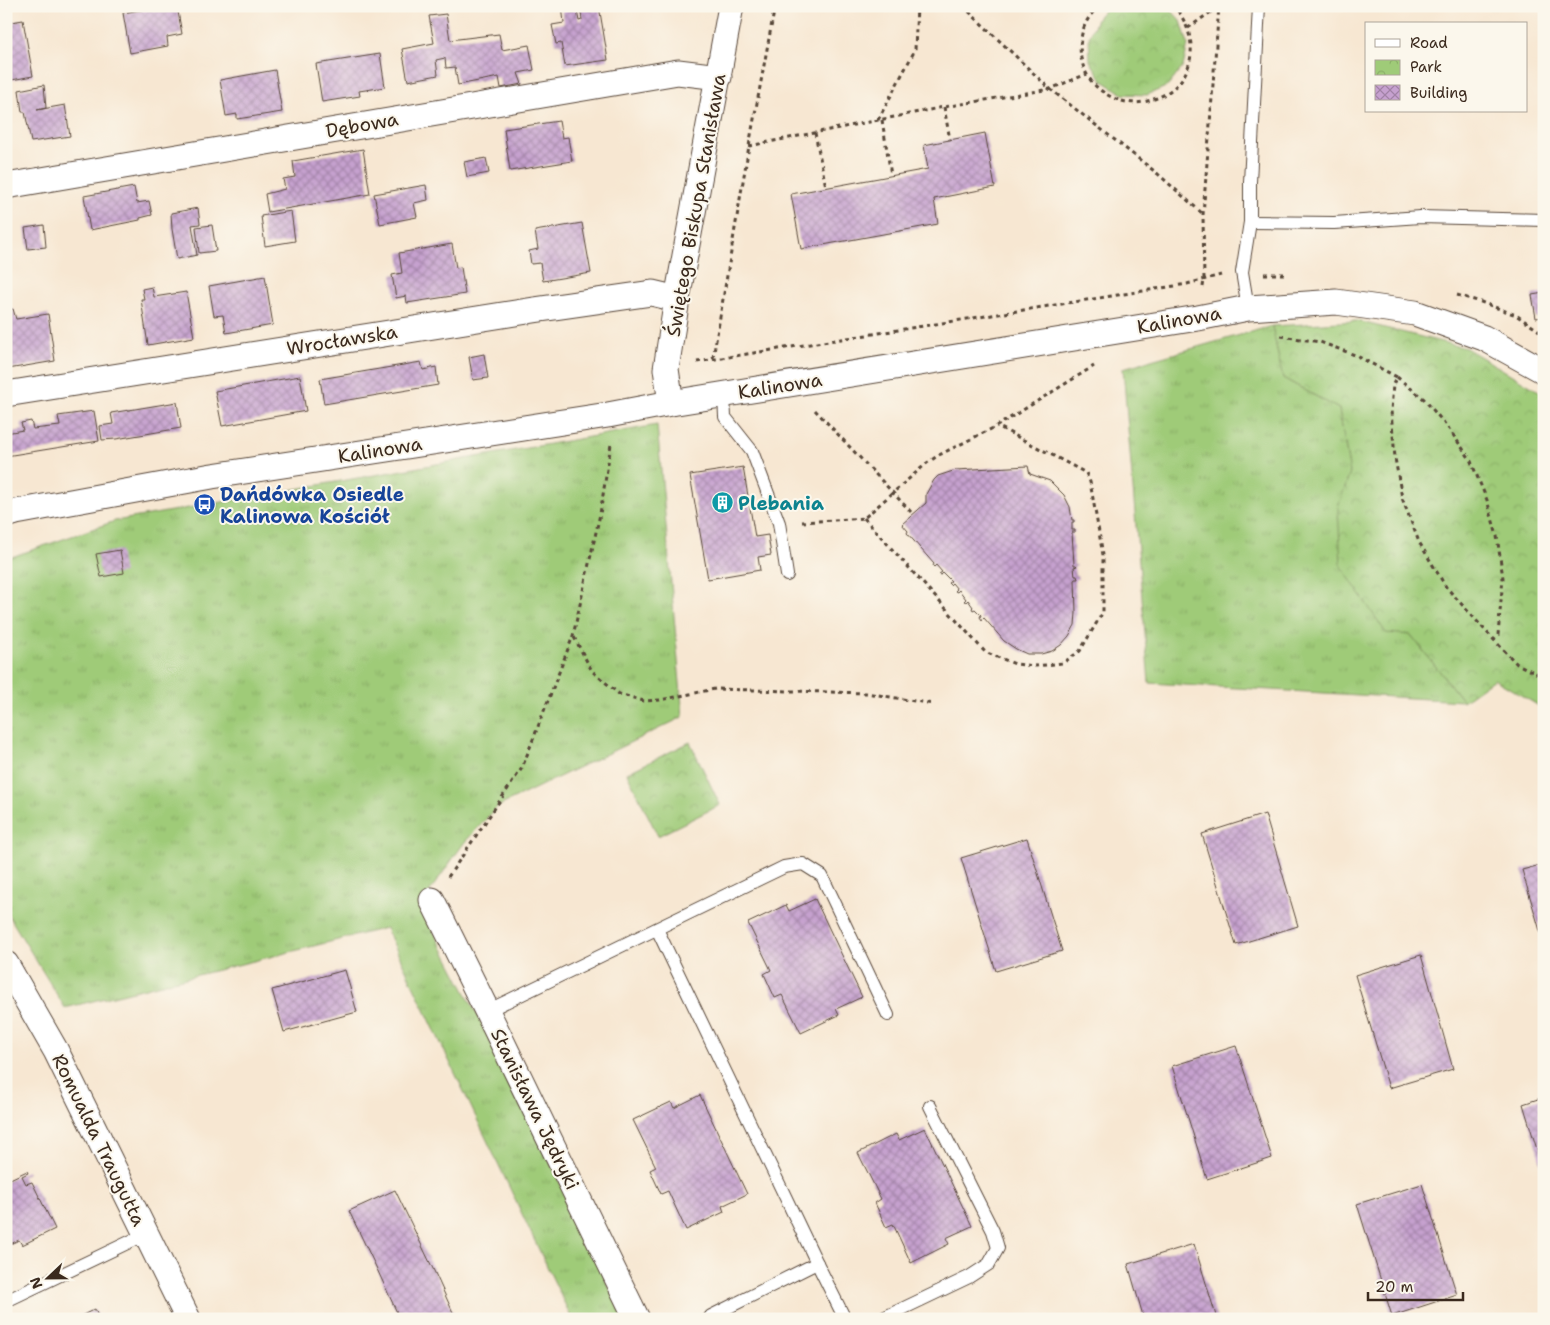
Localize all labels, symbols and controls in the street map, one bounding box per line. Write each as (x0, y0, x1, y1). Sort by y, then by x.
legend (1365, 22, 1528, 112)
text: Road (1410, 33, 1448, 53)
text: Park (1410, 57, 1442, 77)
street label: Świętego Biskupa Stanisława (660, 71, 731, 339)
text: Building (1410, 83, 1467, 103)
street label: Dębowa (324, 106, 400, 144)
street label: Kalinowa (1135, 300, 1223, 340)
street label: Wrocławska (285, 319, 399, 361)
street label: Kalinowa (736, 367, 824, 405)
street label: Kalinowa (336, 431, 424, 469)
place label: Dańdówka Osiedle Kalinowa Kościół (220, 482, 404, 529)
building icon: Plebania (710, 491, 734, 515)
place label: Plebania (738, 491, 824, 516)
bus stop icon: Dańdówka Osiedle Kalinowa Kościół (192, 493, 216, 517)
street label: Stanisława Jędryki (485, 1024, 585, 1194)
street label: Romualda Traugutta (46, 1050, 152, 1230)
north arrow (22, 1252, 72, 1302)
scale bar (1368, 1270, 1462, 1302)
text: N (26, 1274, 46, 1291)
text: 20 m (1375, 1277, 1414, 1297)

